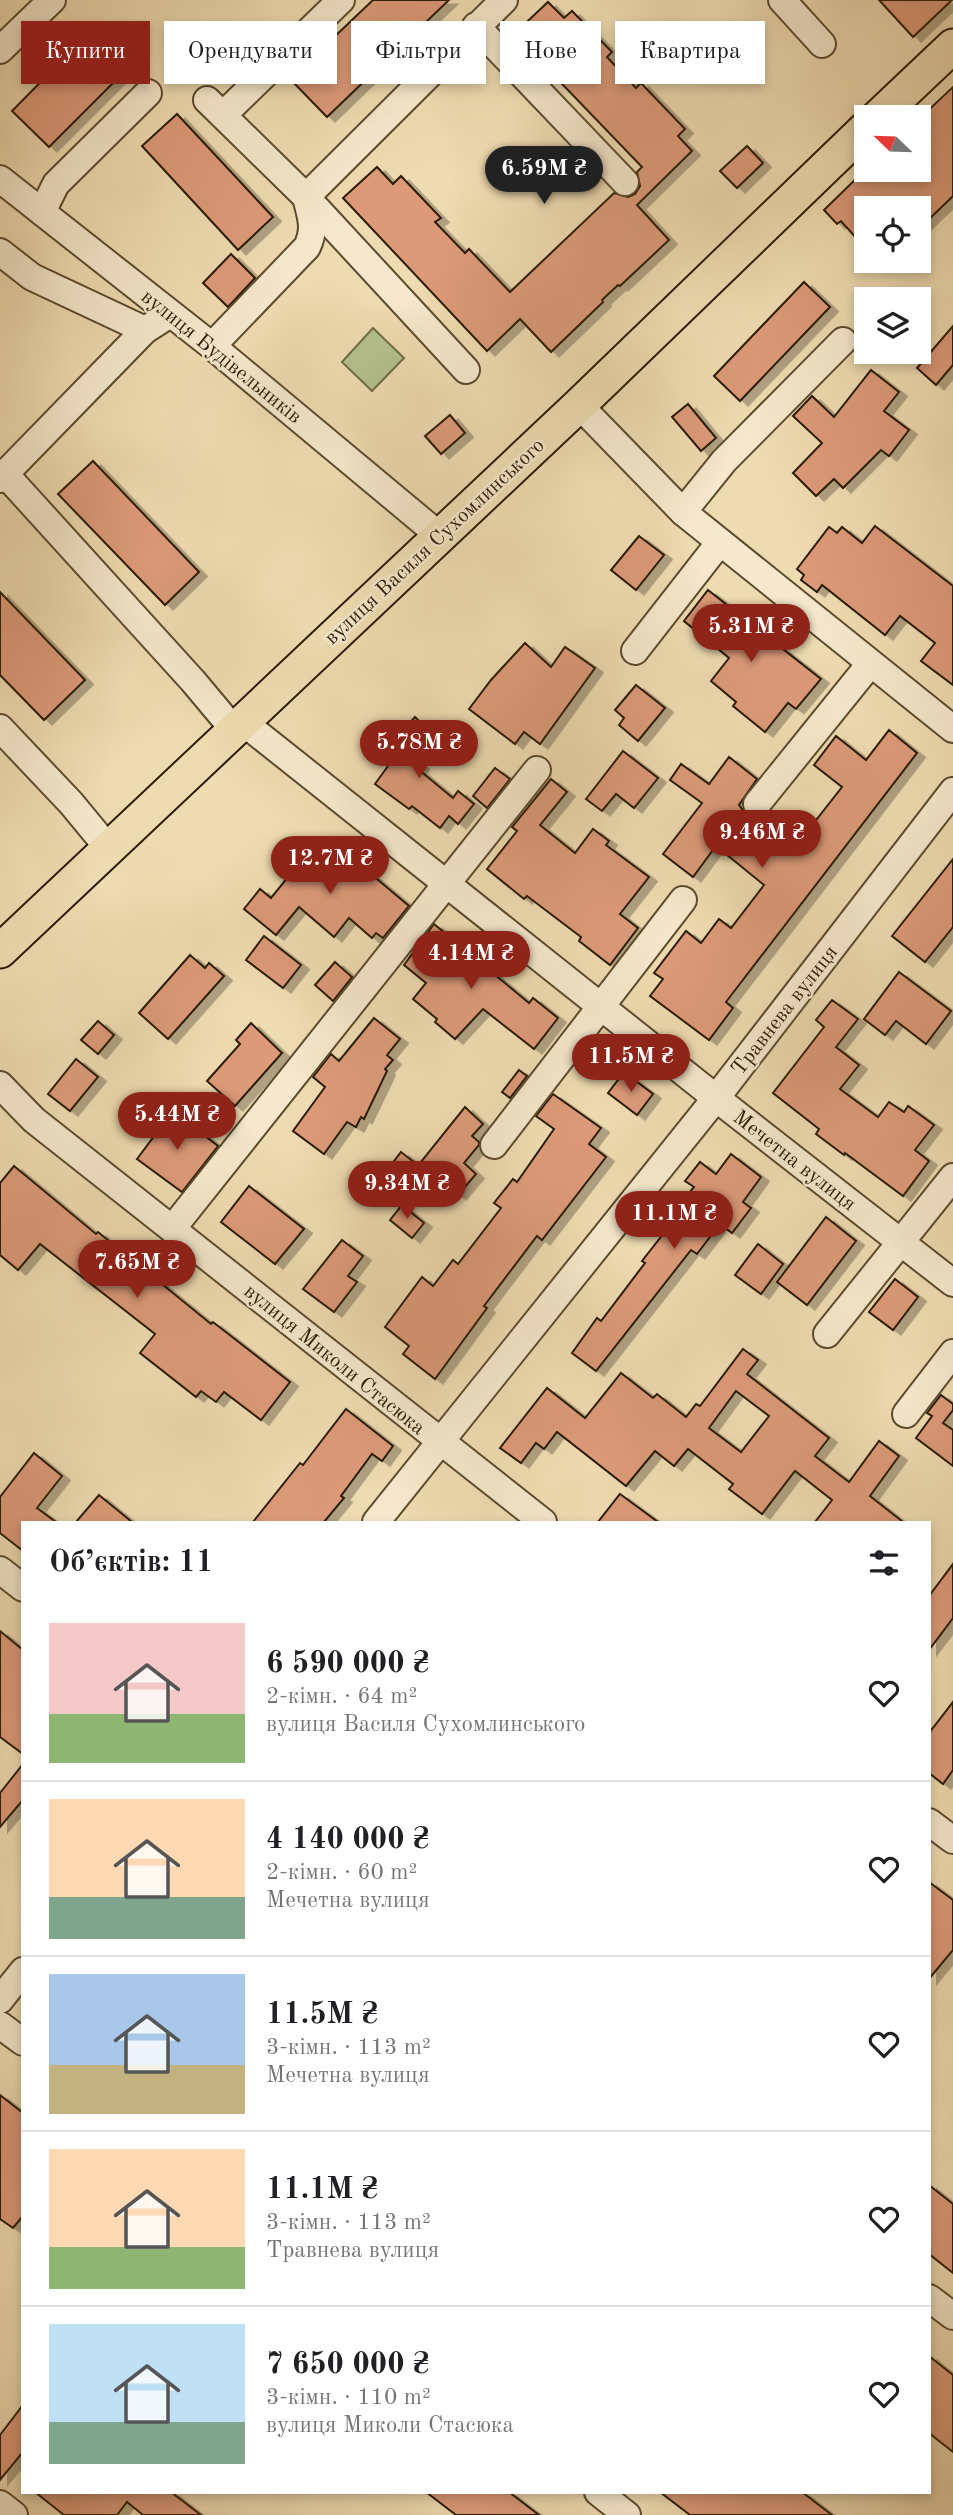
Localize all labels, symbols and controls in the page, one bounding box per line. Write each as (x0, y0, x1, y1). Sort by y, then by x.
chip: Купити (21, 21, 150, 84)
chip: Орендувати (164, 21, 337, 84)
chip: Фільтри (351, 21, 486, 84)
chip: Нове (500, 21, 601, 84)
chip: Квартира (615, 21, 765, 84)
north arrow (854, 105, 931, 182)
map controls (854, 105, 931, 364)
pin: 6.59M ₴ (479, 146, 609, 206)
text: 6.59M ₴ (501, 157, 587, 180)
button: locate (854, 196, 931, 273)
street label: вулиця Будівельників (137, 286, 305, 428)
button: layers (854, 287, 931, 364)
street label: вулиця Василя Сухомлинського (321, 435, 549, 649)
pin: 5.31M ₴ (686, 604, 816, 664)
text: 5.31M ₴ (708, 615, 794, 638)
pin: 5.78M ₴ (354, 720, 484, 780)
text: 5.78M ₴ (376, 731, 462, 754)
pin: 9.46M ₴ (697, 810, 827, 870)
text: 9.46M ₴ (719, 821, 805, 844)
pin: 12.7M ₴ (265, 836, 395, 896)
text: 12.7M ₴ (287, 847, 373, 870)
pin: 4.14M ₴ (406, 932, 536, 991)
text: 4.14M ₴ (428, 942, 514, 965)
street label: Травнева вулиця (728, 942, 842, 1080)
pin: 11.5M ₴ (566, 1034, 696, 1094)
text: 11.5M ₴ (588, 1045, 674, 1068)
pin: 5.44M ₴ (112, 1092, 242, 1152)
text: 5.44M ₴ (134, 1103, 220, 1126)
street label: Мечетна вулиця (729, 1107, 859, 1216)
pin: 9.34M ₴ (342, 1162, 472, 1221)
text: 9.34M ₴ (364, 1172, 450, 1195)
pin: 11.1M ₴ (609, 1192, 739, 1251)
text: 11.1M ₴ (631, 1202, 717, 1225)
pin: 7.65M ₴ (72, 1240, 202, 1300)
text: 7.65M ₴ (94, 1251, 180, 1274)
street label: вулиця Миколи Стасюка (240, 1281, 429, 1440)
icon: filters (865, 1544, 903, 1582)
text: Об’єктів: 11 (49, 1548, 213, 1578)
text: 6 590 000 ₴ (266, 1649, 430, 1679)
icon: home (105, 1651, 189, 1735)
icon: heart (865, 1674, 903, 1712)
text: 2-кімн. · 64 m² (266, 1685, 417, 1708)
text: вулиця Василя Сухомлинського (266, 1713, 586, 1736)
text: 4 140 000 ₴ (266, 1825, 430, 1855)
icon: home (105, 1827, 189, 1911)
icon: heart (865, 1850, 903, 1888)
text: 2-кімн. · 60 m² (266, 1861, 417, 1884)
text: Мечетна вулиця (266, 1889, 430, 1912)
text: 11.5M ₴ (266, 2000, 378, 2030)
icon: home (105, 2002, 189, 2086)
icon: heart (865, 2025, 903, 2063)
text: 3-кімн. · 113 m² (266, 2036, 431, 2059)
text: Мечетна вулиця (266, 2064, 430, 2087)
text: 11.1M ₴ (266, 2175, 378, 2205)
icon: home (105, 2177, 189, 2261)
icon: heart (865, 2200, 903, 2238)
text: 3-кімн. · 113 m² (266, 2211, 431, 2234)
text: Травнева вулиця (266, 2239, 439, 2262)
text: 7 650 000 ₴ (266, 2350, 430, 2380)
icon: home (105, 2352, 189, 2436)
icon: heart (865, 2375, 903, 2413)
text: 3-кімн. · 110 m² (266, 2386, 431, 2409)
text: вулиця Миколи Стасюка (266, 2414, 514, 2437)

